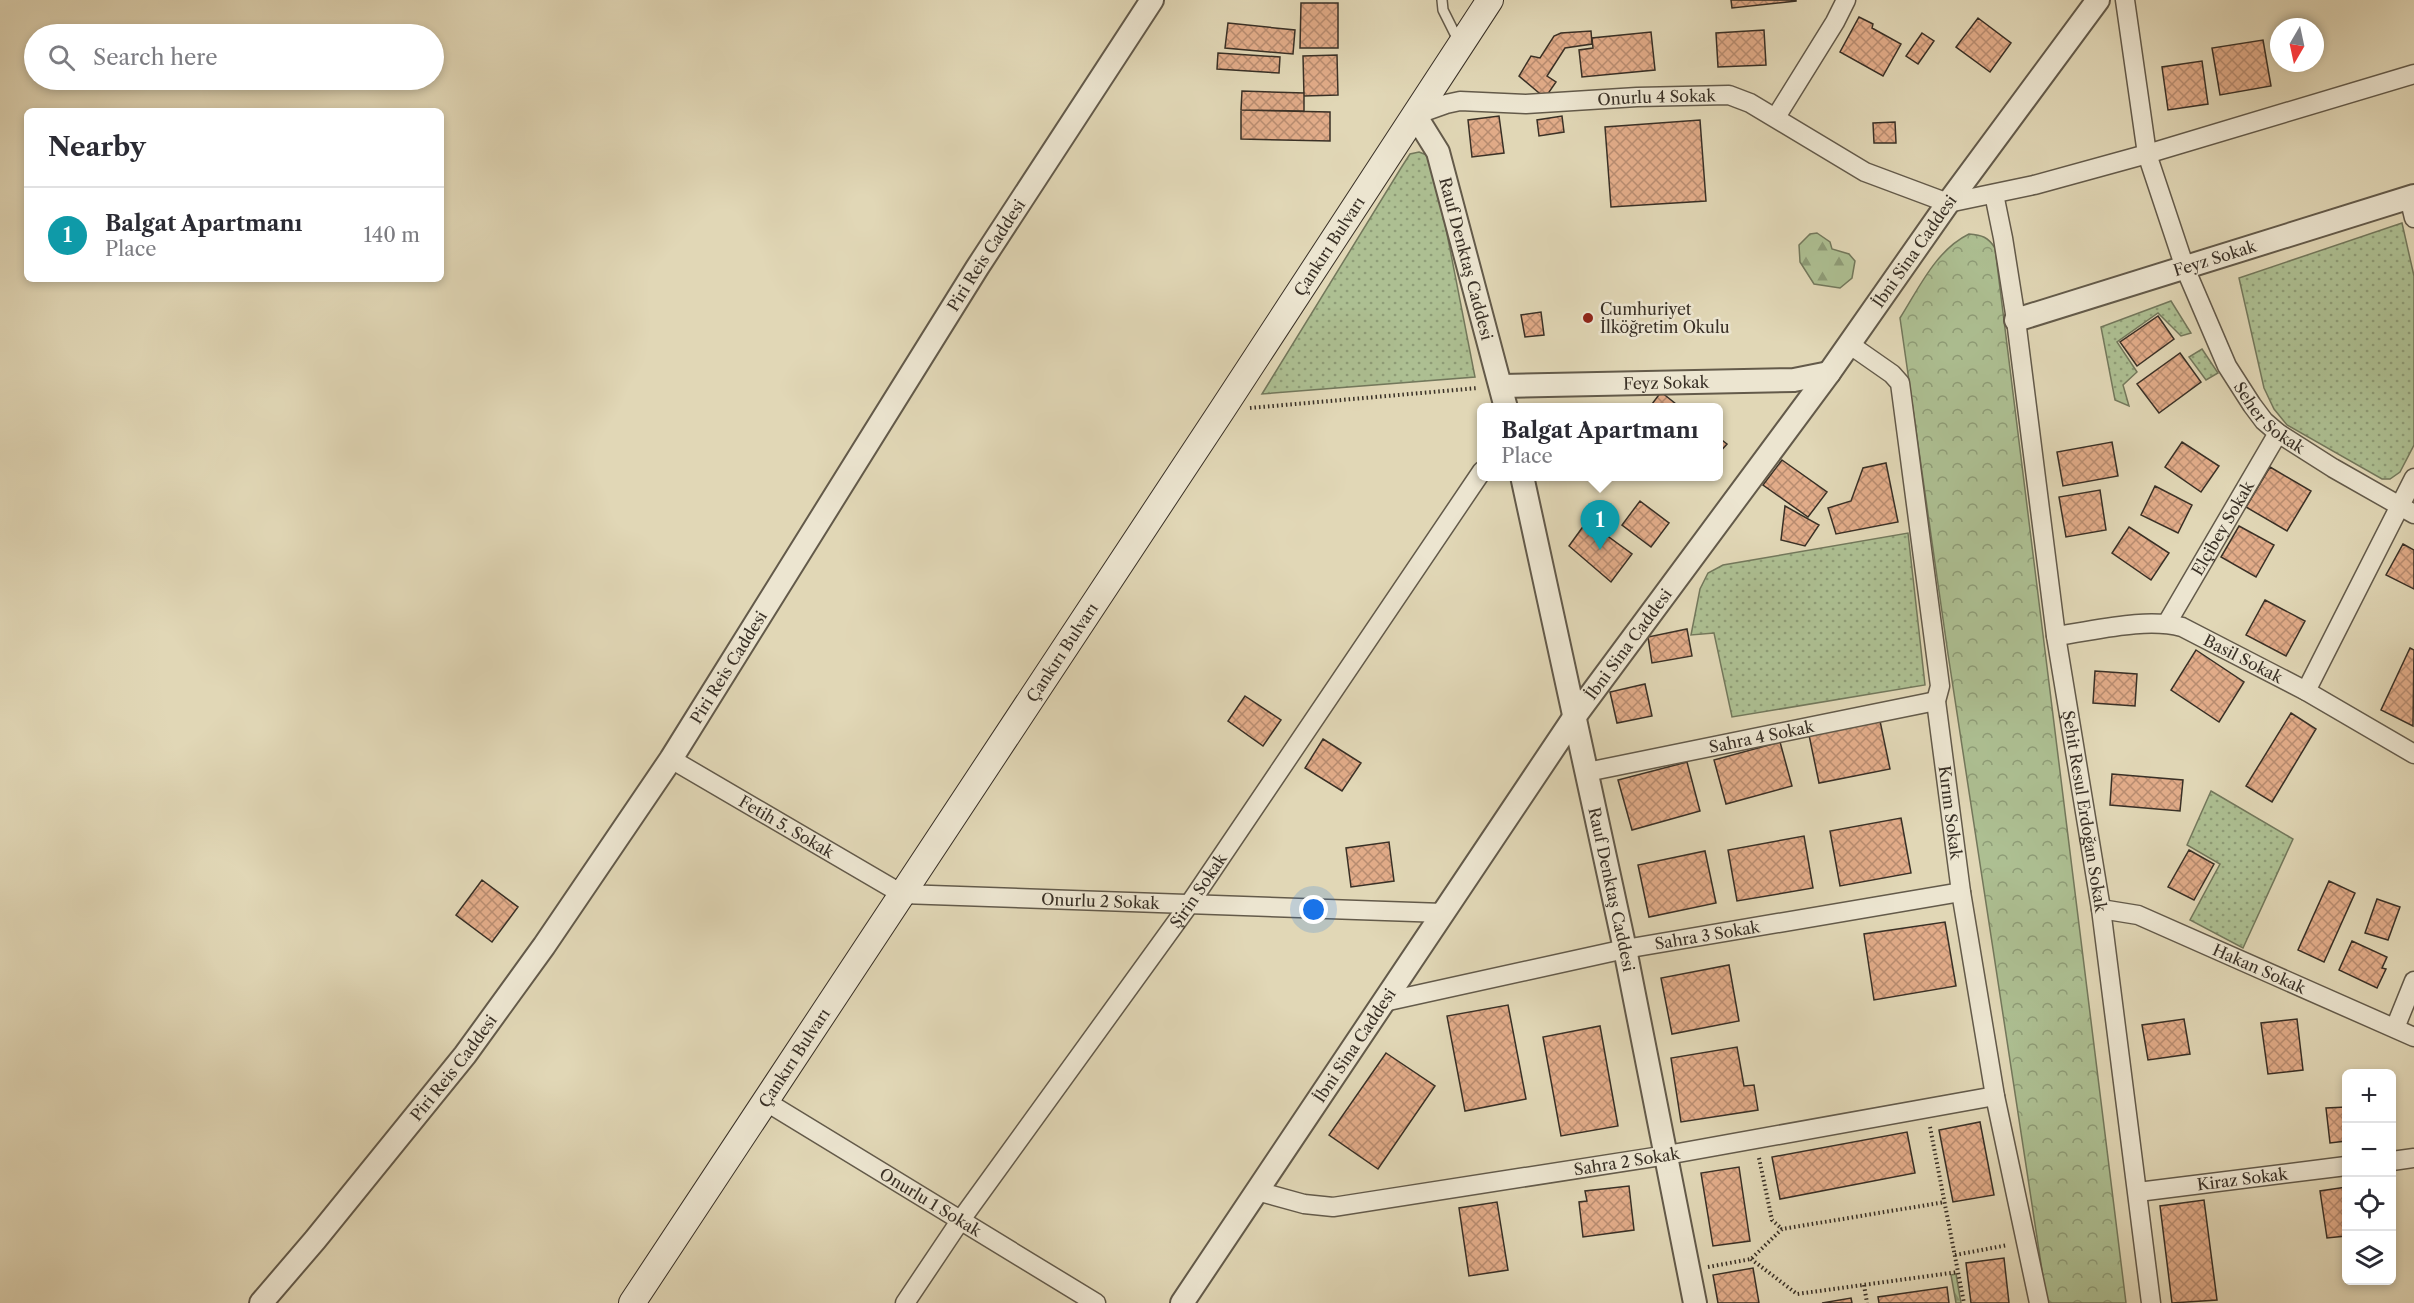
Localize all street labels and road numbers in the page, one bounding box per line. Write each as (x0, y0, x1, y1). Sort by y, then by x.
street label: Onurlu 4 Sokak (1597, 85, 1717, 109)
street label: Rauf Denktaş Caddesi (1435, 175, 1498, 342)
street label: İbni Sina Caddesi (1868, 191, 1961, 311)
street label: Çankırı Bulvarı (1289, 193, 1369, 300)
street label: Piri Reis Caddesi (943, 195, 1029, 315)
street label: Feyz Sokak (2171, 236, 2259, 280)
street label: Feyz Sokak (1623, 372, 1710, 394)
street label: Seher Sokak (2230, 378, 2309, 458)
street label: Elçibey Sokak (2187, 476, 2258, 579)
street label: İbni Sina Caddesi (1581, 585, 1676, 703)
street label: Çankırı Bulvarı (1022, 599, 1102, 706)
street label: Piri Reis Caddesi (686, 607, 771, 727)
street label: Basil Sokak (2200, 630, 2287, 688)
street label: Şehit Resul Erdoğan Sokak (2058, 709, 2111, 914)
street label: Sahra 4 Sokak (1707, 716, 1816, 757)
street label: Kırım Sokak (1935, 764, 1967, 861)
street label: Fetih 5. Sokak (736, 791, 838, 863)
street label: Rauf Denktaş Caddesi (1584, 805, 1639, 973)
street label: Şirin Sokak (1165, 849, 1231, 932)
street label: Onurlu 2 Sokak (1041, 889, 1161, 913)
street label: Sahra 3 Sokak (1653, 916, 1762, 954)
street label: Hakan Sokak (2210, 939, 2310, 998)
street label: İbni Sina Caddesi (1309, 984, 1400, 1106)
street label: Çankırı Bulvarı (754, 1004, 834, 1111)
street label: Piri Reis Caddesi (406, 1011, 501, 1125)
street label: Sahra 2 Sokak (1572, 1143, 1682, 1179)
street label: Onurlu 1 Sokak (876, 1163, 986, 1241)
street label: Kiraz Sokak (2196, 1163, 2289, 1195)

